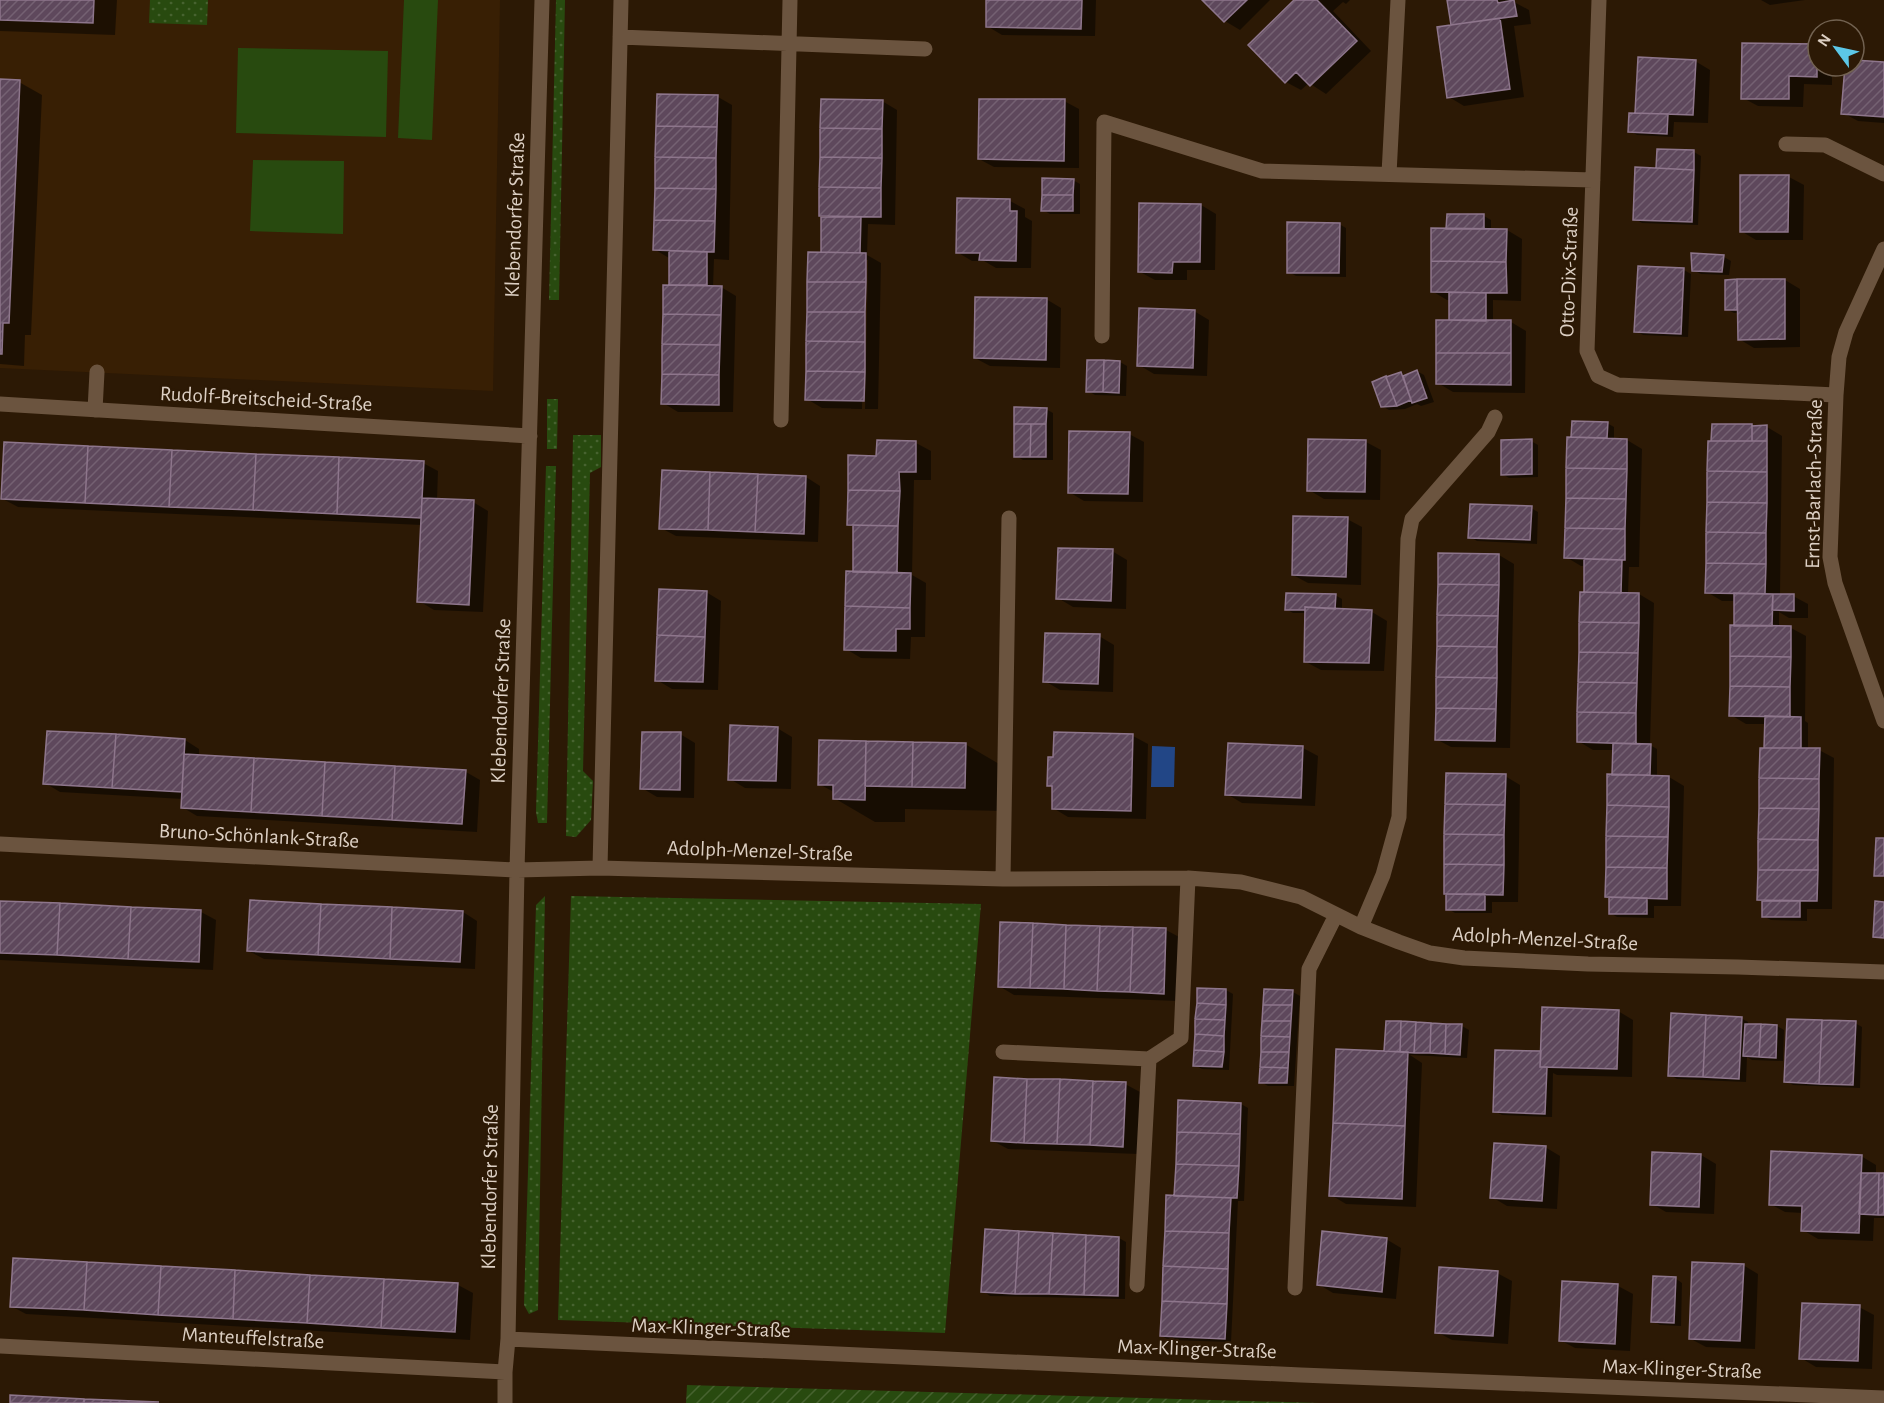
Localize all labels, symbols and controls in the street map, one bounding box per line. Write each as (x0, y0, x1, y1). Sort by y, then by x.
north arrow (1806, 18, 1866, 78)
text: N (1815, 31, 1834, 49)
street label: Klebendorfer Straße (502, 132, 528, 298)
street label: Otto-Dix-Straße (1556, 206, 1582, 338)
street label: Rudolf-Breitscheid-Straße (159, 383, 373, 415)
street label: Ernst-Barlach-Straße (1802, 399, 1826, 569)
street label: Klebendorfer Straße (488, 618, 514, 784)
street label: Bruno-Schönlank-Straße (158, 820, 360, 852)
street label: Adolph-Menzel-Straße (667, 837, 853, 865)
street label: Adolph-Menzel-Straße (1452, 924, 1638, 954)
street label: Klebendorfer Straße (478, 1104, 502, 1270)
street label: Max-Klinger-Straße (631, 1315, 791, 1341)
street label: Manteuffelstraße (181, 1324, 325, 1352)
street label: Max-Klinger-Straße (1117, 1336, 1277, 1362)
street label: Max-Klinger-Straße (1602, 1356, 1762, 1382)

